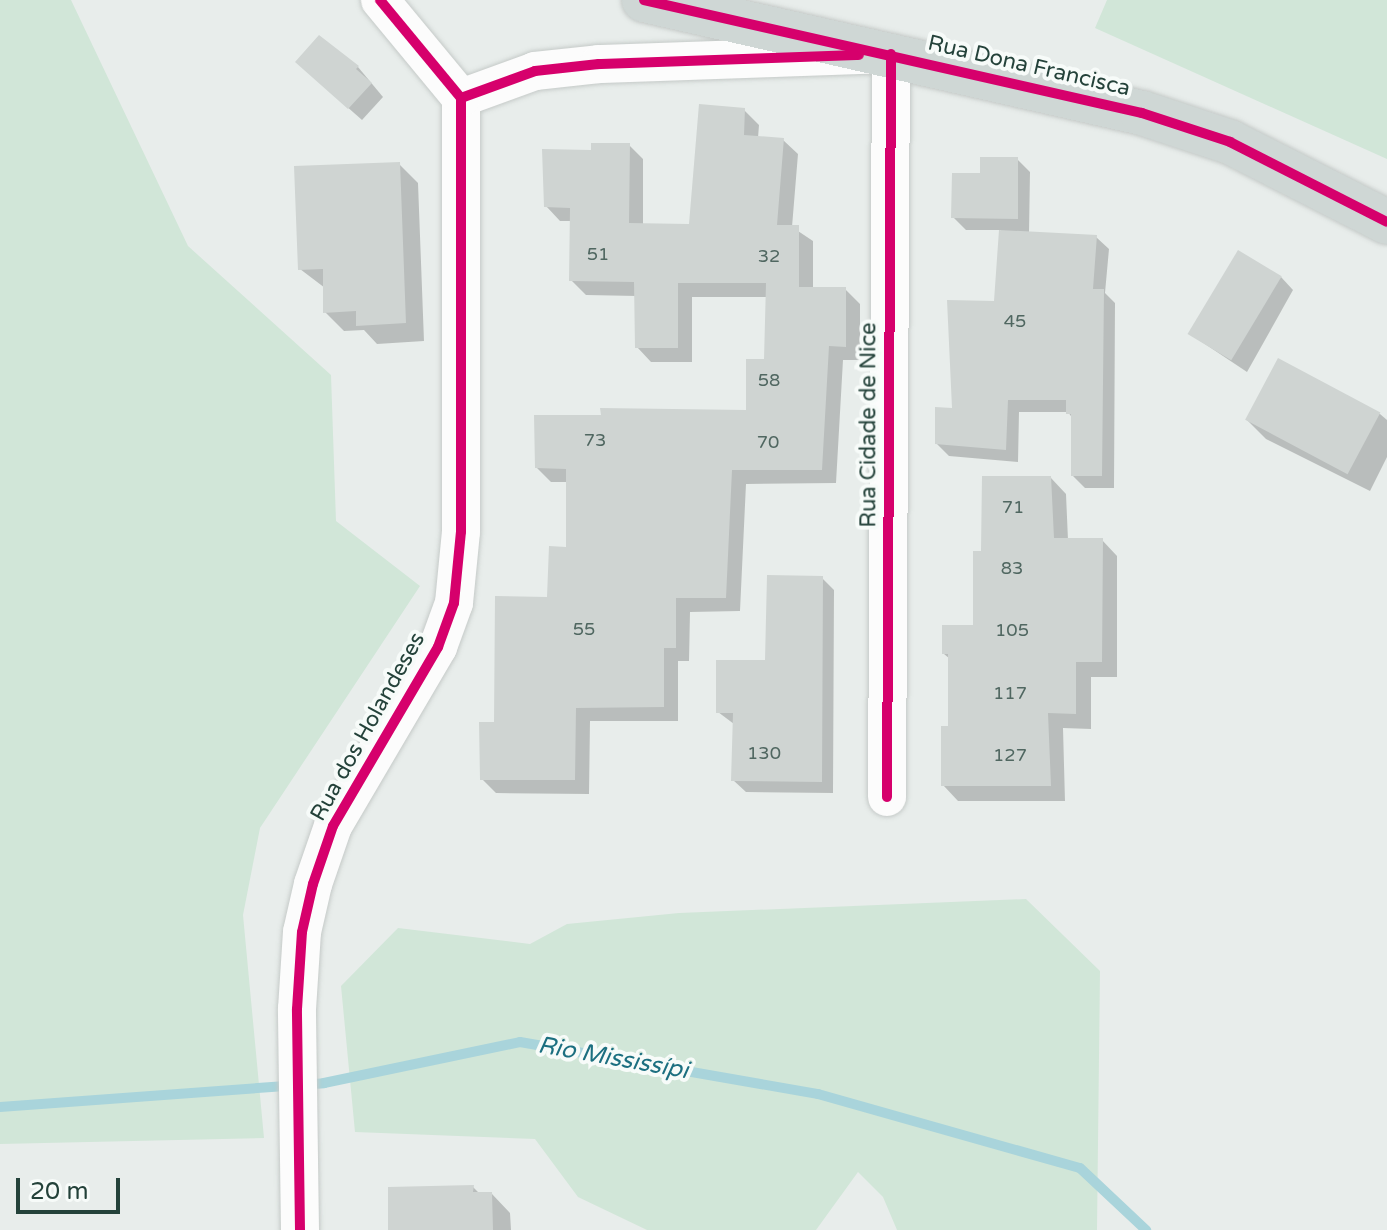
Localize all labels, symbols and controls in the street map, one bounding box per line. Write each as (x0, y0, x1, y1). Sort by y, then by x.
street label: Rua Dona Francisca (925, 30, 1133, 102)
house number: 51 (587, 243, 609, 265)
house number: 32 (758, 245, 780, 267)
house number: 45 (1004, 310, 1026, 332)
street label: Rua Cidade de Nice (856, 322, 882, 528)
house number: 58 (758, 369, 780, 391)
house number: 73 (584, 429, 606, 451)
house number: 70 (757, 431, 779, 453)
house number: 71 (1002, 496, 1024, 518)
house number: 83 (1001, 557, 1023, 579)
house number: 55 (573, 618, 595, 640)
house number: 105 (995, 619, 1029, 641)
street label: Rua dos Holandeses (305, 628, 431, 826)
house number: 117 (993, 682, 1027, 704)
house number: 130 (747, 742, 781, 764)
house number: 127 (993, 744, 1027, 766)
water label: Rio Mississípi (536, 1031, 690, 1085)
scale bar (20, 1162, 124, 1212)
text: 20 m (30, 1177, 88, 1206)

